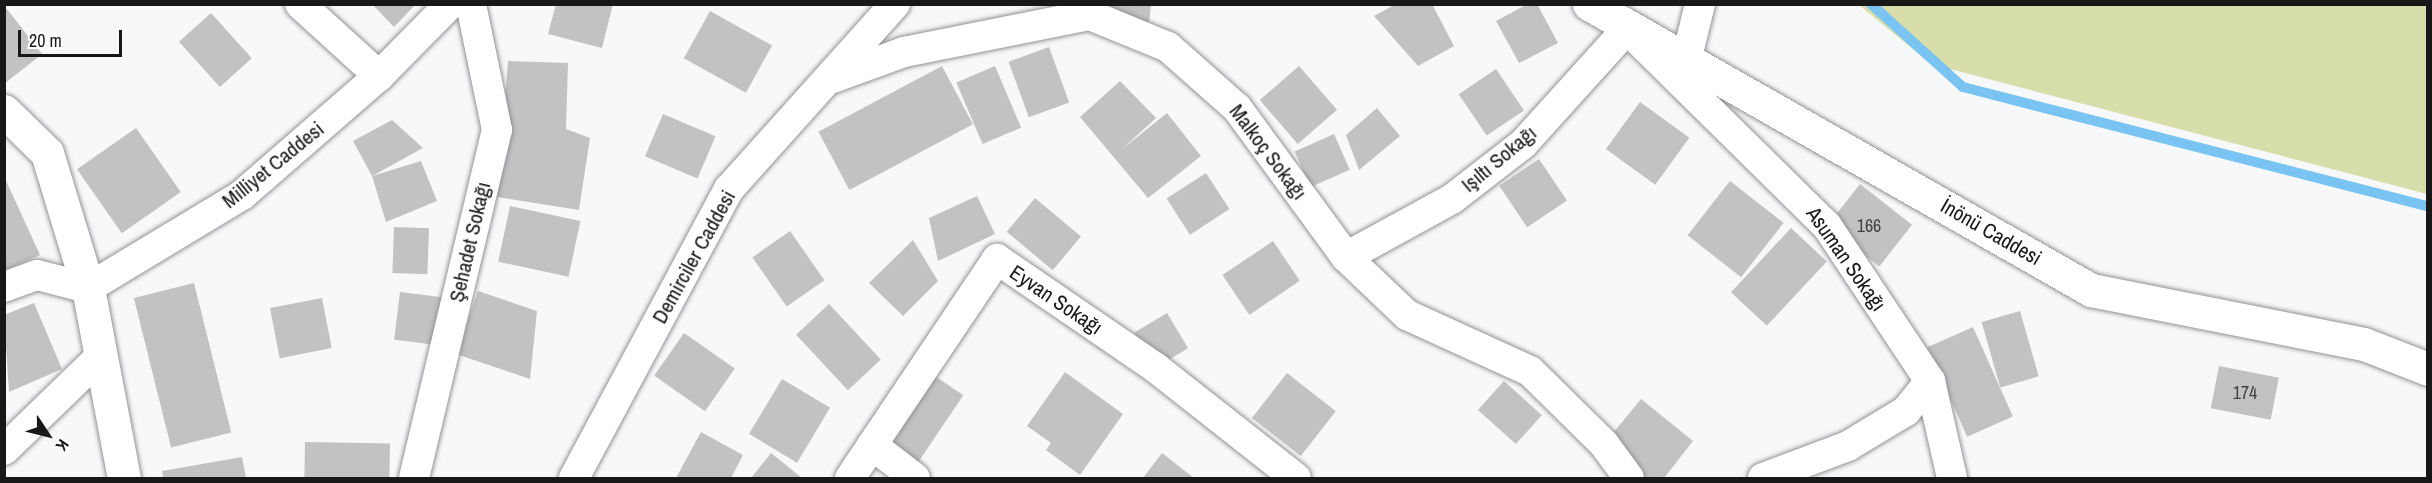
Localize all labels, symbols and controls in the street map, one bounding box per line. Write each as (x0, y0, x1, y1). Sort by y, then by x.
scale bar (21, 18, 124, 56)
text: 20 m (29, 28, 62, 53)
street label: Malkoç Sokağı (1224, 99, 1312, 205)
street label: Milliyet Caddesi (217, 116, 329, 214)
street label: Işıltı Sokağı (1456, 120, 1542, 198)
street label: Şehadet Sokağı (444, 179, 496, 305)
street label: Demirciler Caddesi (647, 186, 741, 328)
street label: İnönü Caddesi (1936, 193, 2046, 271)
street label: Asuman Sokağı (1801, 202, 1891, 316)
house number: 166 (1857, 215, 1881, 237)
street label: Eyvan Sokağı (1005, 260, 1107, 340)
house number: 174 (2233, 382, 2257, 404)
north arrow (18, 405, 78, 465)
text: K (51, 435, 74, 456)

